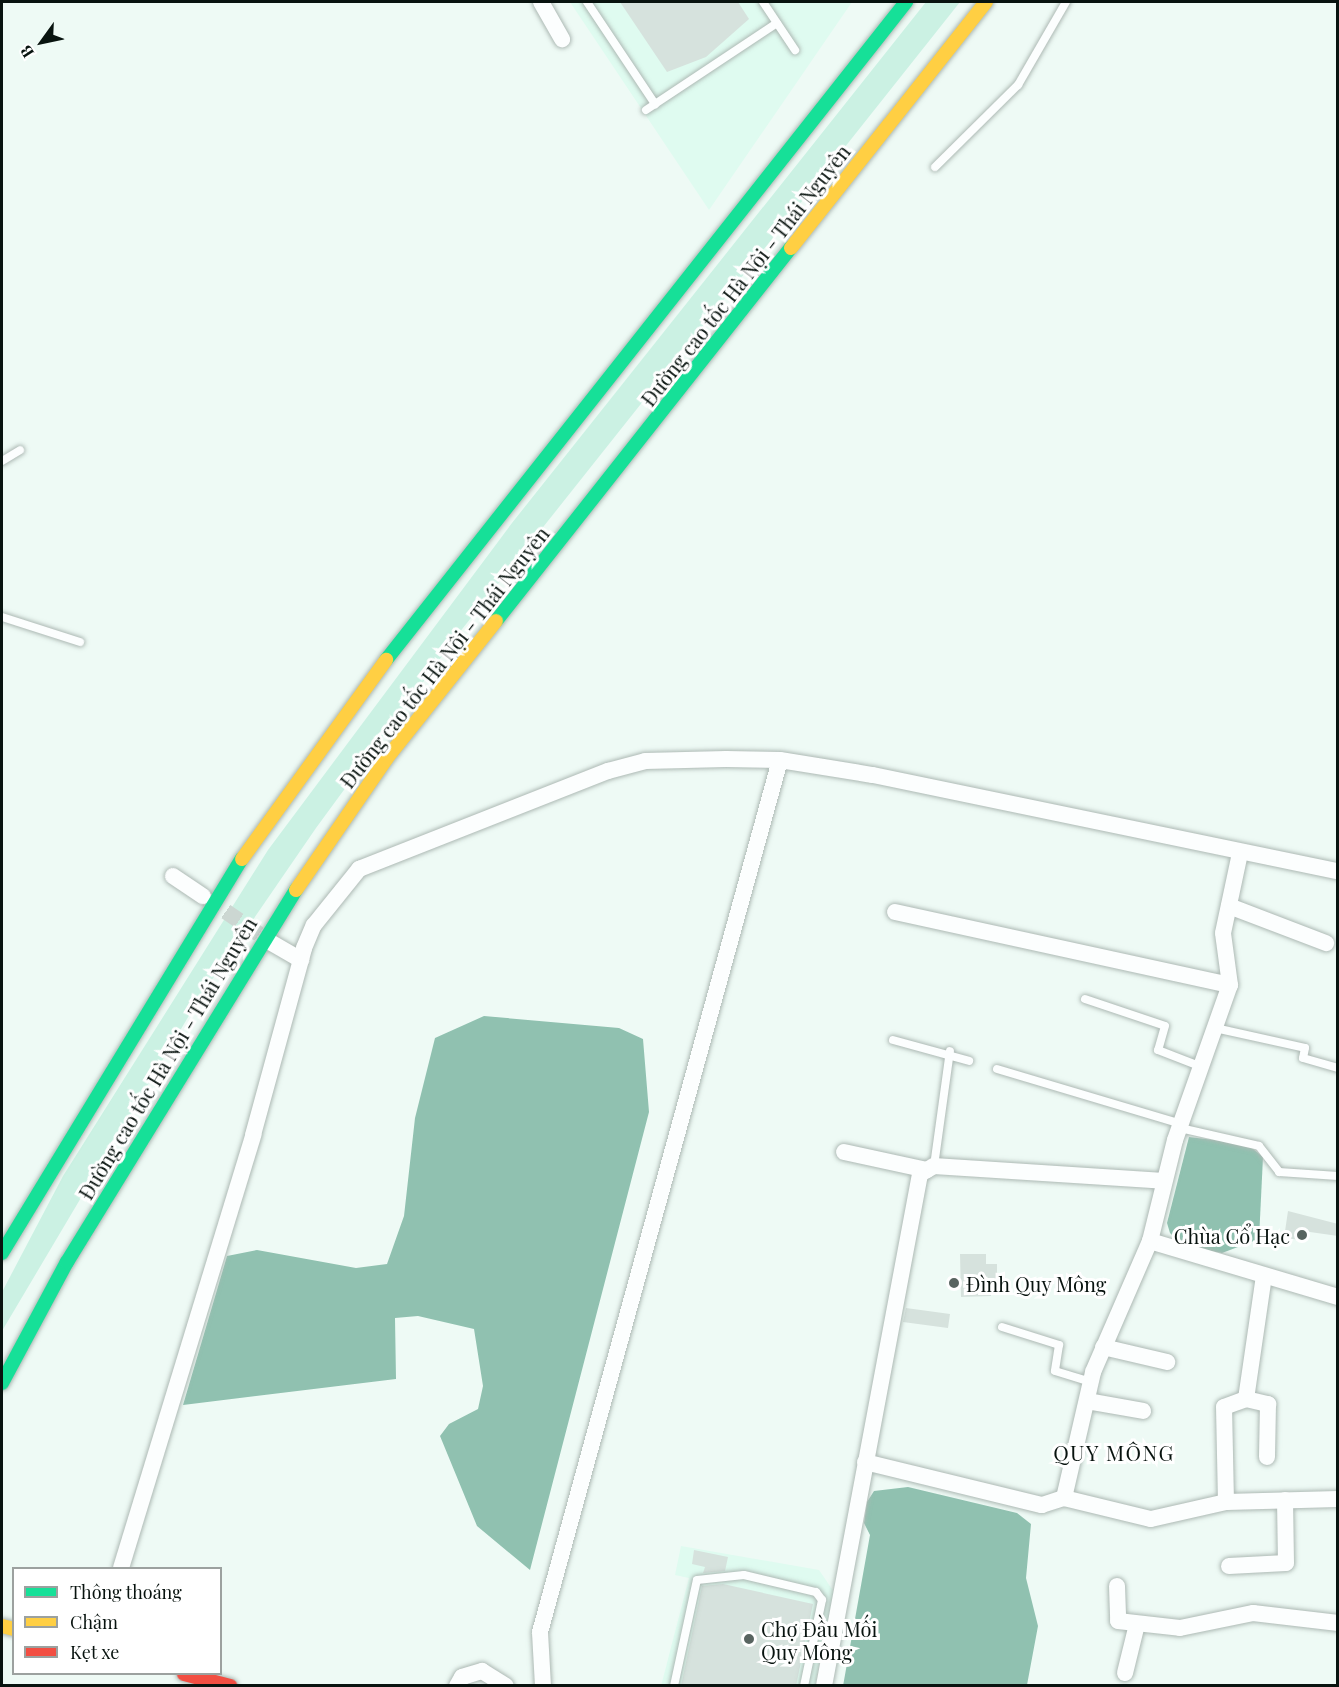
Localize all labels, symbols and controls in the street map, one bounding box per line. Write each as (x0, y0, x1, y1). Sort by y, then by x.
north arrow (12, 12, 72, 72)
text: B (15, 42, 38, 62)
street label: Đường cao tốc Hà Nội - Thái Nguyên (635, 139, 855, 411)
street label: Đường cao tốc Hà Nội - Thái Nguyên (334, 521, 554, 793)
street label: Đường cao tốc Hà Nội - Thái Nguyên (73, 912, 261, 1204)
place label: Chùa Cổ Hạc (1174, 1223, 1290, 1247)
marker: Chùa Cổ Hạc (1295, 1228, 1309, 1242)
place label: Đình Quy Mông (966, 1271, 1107, 1295)
marker: Đình Quy Mông (947, 1276, 961, 1290)
district label: QUY MÔNG (1053, 1439, 1175, 1465)
legend (12, 1567, 222, 1675)
text: Thông thoáng (70, 1580, 182, 1604)
text: Chậm (70, 1610, 118, 1634)
place label: Chợ Đầu Mối Quy Mông (761, 1616, 877, 1663)
marker: Chợ Đầu Mối Quy Mông (742, 1632, 756, 1646)
text: Kẹt xe (70, 1640, 119, 1664)

